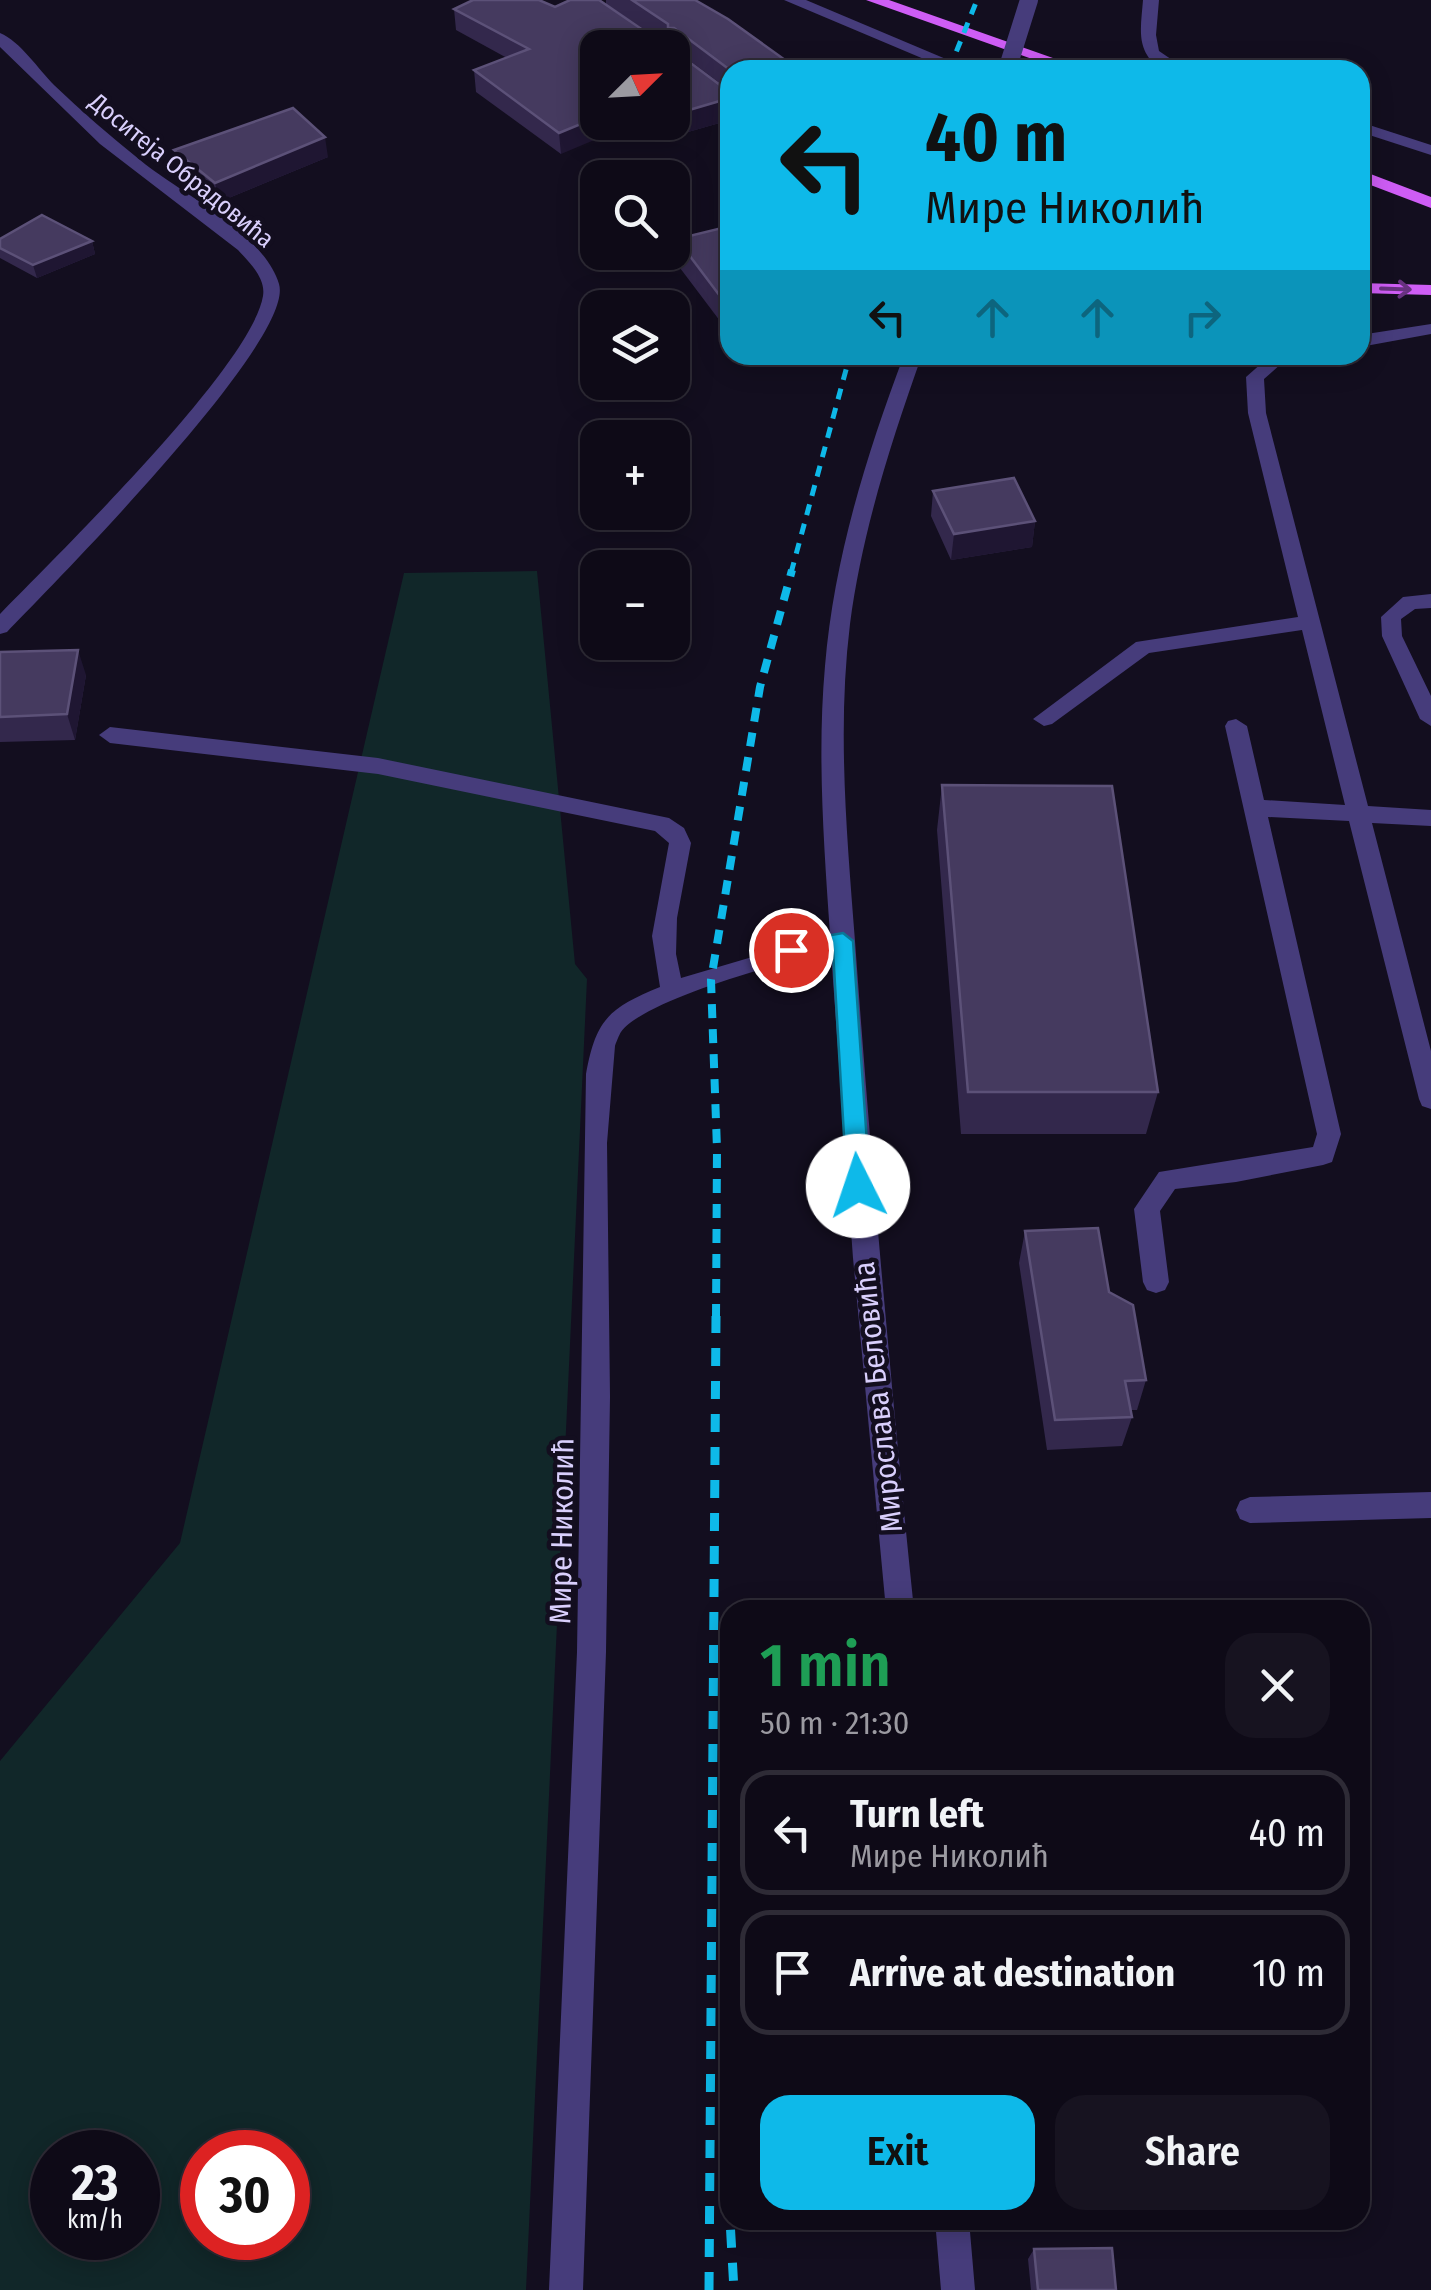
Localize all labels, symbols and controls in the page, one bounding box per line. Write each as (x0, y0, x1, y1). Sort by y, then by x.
north arrow (580, 30, 690, 140)
map controls (580, 30, 690, 660)
street label: Доситеја Обрадовића (82, 87, 280, 254)
text: 40 m (925, 96, 1067, 180)
icon: left (760, 100, 890, 230)
button: search (580, 160, 690, 270)
text: Мире Николић (925, 181, 1205, 235)
one-way arrow (1379, 280, 1411, 299)
button: layers (580, 290, 690, 400)
icon: left (860, 290, 915, 345)
icon: ahead (965, 290, 1020, 345)
icon: ahead (1070, 290, 1125, 345)
icon: right (1175, 290, 1230, 345)
button: + (580, 420, 690, 530)
button: − (580, 550, 690, 660)
pin (749, 908, 834, 993)
icon: arrive (764, 923, 819, 978)
position arrow (806, 1134, 910, 1238)
street label: Мирослава Беловића (846, 1260, 910, 1534)
street label: Мире Николић (542, 1438, 582, 1624)
text: 1 min (760, 1630, 891, 1702)
button: close (1225, 1633, 1330, 1738)
text: 50 m · 21:30 (760, 1704, 909, 1742)
text: Turn left (850, 1791, 984, 1837)
icon: left (765, 1805, 820, 1860)
text: 40 m (1249, 1810, 1325, 1856)
text: Мире Николић (850, 1837, 1049, 1875)
icon: arrive (765, 1945, 820, 2000)
text: Arrive at destination (850, 1950, 1175, 1996)
text: 10 m (1252, 1950, 1325, 1996)
button: Exit (760, 2095, 1035, 2210)
button: Share (1055, 2095, 1330, 2210)
speed limit sign: 30 (180, 2130, 310, 2260)
text: 23 (72, 2153, 118, 2213)
text: km/h (67, 2205, 123, 2235)

